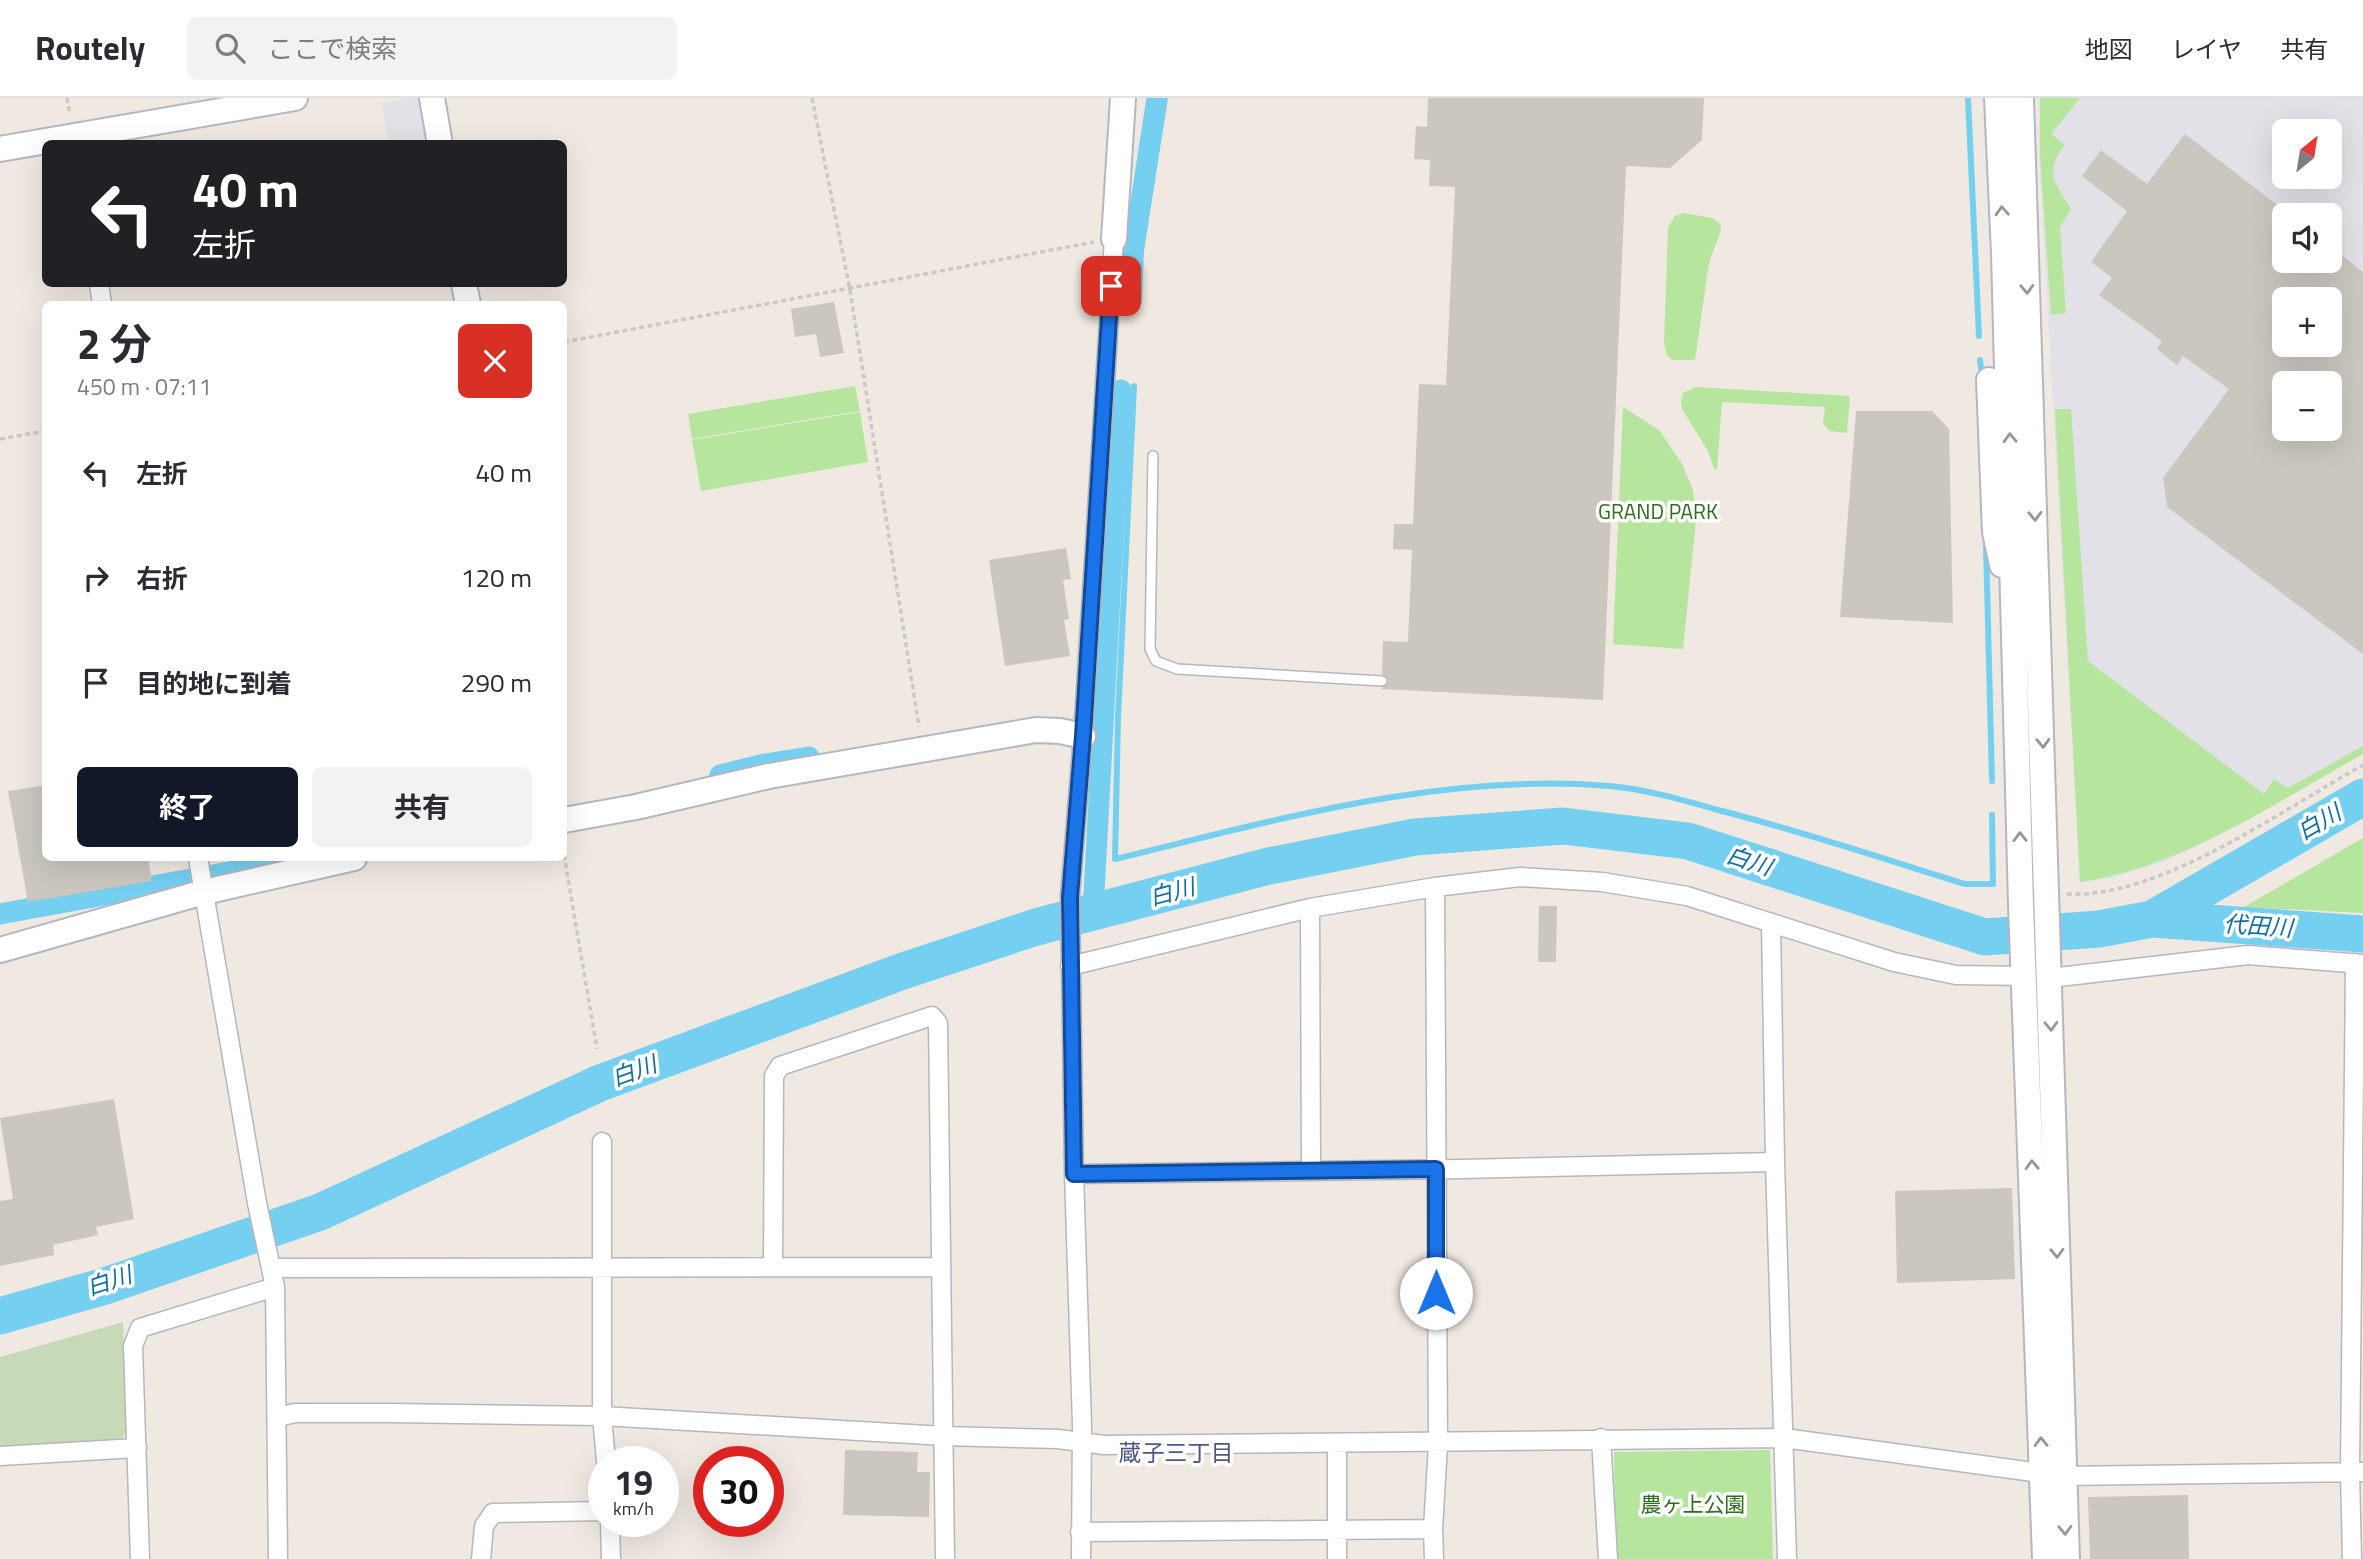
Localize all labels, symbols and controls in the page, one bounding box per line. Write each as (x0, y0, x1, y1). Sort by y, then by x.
search box (187, 17, 677, 80)
text: Routely (35, 23, 145, 73)
icon: search (211, 29, 249, 67)
text: ここで検索 (267, 29, 397, 68)
text: 地図 (2085, 31, 2133, 67)
text: レイヤ (2171, 31, 2242, 67)
text: 共有 (2280, 31, 2328, 67)
north arrow (2272, 119, 2342, 189)
map controls (2272, 119, 2342, 441)
text: 40 m (192, 151, 299, 226)
icon: left (77, 168, 168, 259)
button: sound (2272, 203, 2342, 273)
one-way arrow (1995, 205, 2010, 216)
text: 左折 (192, 220, 256, 268)
pin (1081, 256, 1141, 316)
icon: arrive (1092, 267, 1130, 305)
one-way arrow (2020, 283, 2035, 294)
button: + (2272, 287, 2342, 357)
text: 2 分 (77, 311, 152, 375)
button: close (458, 324, 532, 398)
text: 450 m · 07:11 (77, 369, 212, 404)
button: − (2272, 371, 2342, 441)
one-way arrow (2002, 432, 2017, 443)
text: 40 m (475, 453, 532, 492)
icon: left (77, 454, 115, 492)
text: 左折 (136, 454, 188, 493)
park label: GRAND PARK (1598, 495, 1718, 527)
one-way arrow (2027, 511, 2043, 522)
text: 120 m (461, 558, 532, 597)
icon: right (77, 559, 115, 597)
text: 右折 (136, 559, 188, 598)
text: 290 m (461, 663, 532, 702)
icon: arrive (77, 664, 115, 702)
text: 目的地に到着 (136, 664, 292, 703)
one-way arrow (2035, 738, 2050, 749)
button: 終了 (77, 767, 298, 847)
button: 共有 (312, 767, 532, 847)
water label: 白川 (2290, 793, 2350, 848)
one-way arrow (2012, 831, 2028, 842)
water label: 白川 (1722, 837, 1779, 885)
water label: 白川 (1145, 868, 1202, 914)
water label: 代田川 (2222, 906, 2297, 946)
one-way arrow (2043, 1021, 2059, 1032)
water label: 白川 (606, 1045, 664, 1095)
one-way arrow (2024, 1160, 2040, 1170)
one-way arrow (2050, 1248, 2065, 1259)
water label: 白川 (82, 1256, 139, 1304)
position arrow (1399, 1256, 1473, 1330)
district label: 蔵子三丁目 (1119, 1435, 1234, 1470)
one-way arrow (2034, 1436, 2049, 1447)
speed limit sign: 30 (693, 1446, 784, 1537)
text: 19 (614, 1455, 653, 1509)
park label: 農ヶ上公園 (1641, 1488, 1746, 1520)
text: km/h (613, 1495, 654, 1522)
one-way arrow (2058, 1524, 2073, 1535)

